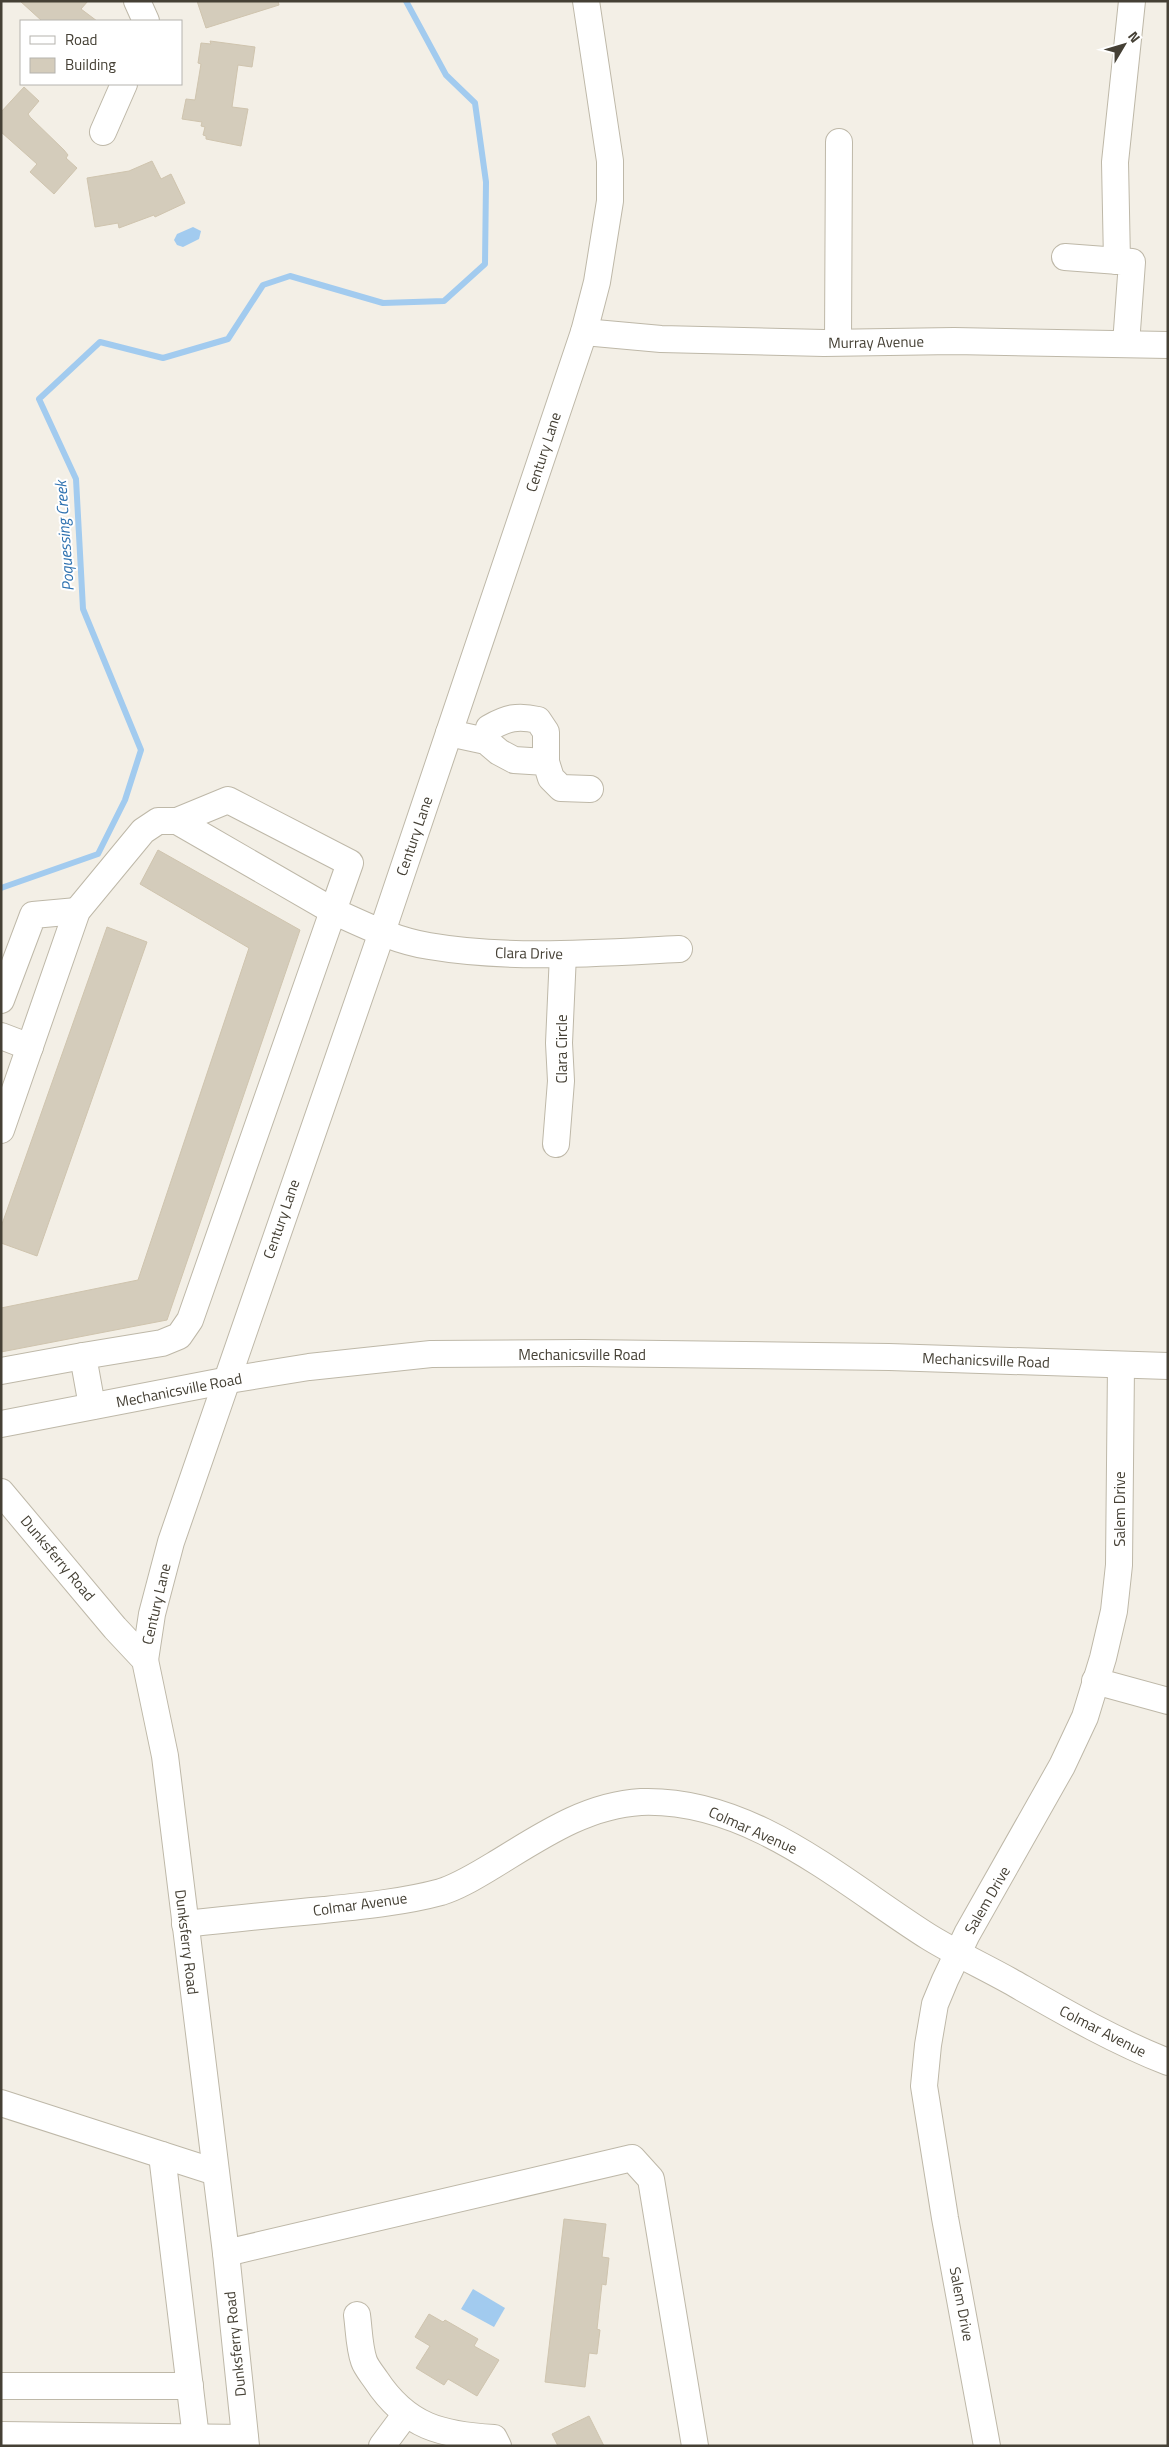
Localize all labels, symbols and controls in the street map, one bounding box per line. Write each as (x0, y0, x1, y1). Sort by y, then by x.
legend (20, 20, 182, 85)
north arrow (1099, 20, 1149, 70)
text: N (1123, 26, 1146, 47)
text: Road (65, 28, 97, 51)
text: Building (65, 53, 116, 76)
street label: Murray Avenue (828, 330, 924, 354)
street label: Century Lane (519, 409, 567, 495)
water label: Poquessing Creek (48, 478, 80, 592)
street label: Century Lane (390, 793, 438, 879)
street label: Clara Drive (495, 941, 563, 965)
street label: Clara Circle (550, 1014, 573, 1084)
street label: Century Lane (257, 1176, 305, 1262)
street label: Mechanicsville Road (518, 1343, 646, 1366)
street label: Mechanicsville Road (922, 1346, 1050, 1374)
street label: Mechanicsville Road (114, 1367, 244, 1413)
street label: Salem Drive (1108, 1471, 1131, 1547)
street label: Dunksferry Road (15, 1510, 101, 1606)
street label: Century Lane (135, 1561, 177, 1647)
street label: Colmar Avenue (705, 1800, 801, 1860)
street label: Salem Drive (958, 1862, 1016, 1938)
street label: Colmar Avenue (311, 1886, 409, 1922)
street label: Dunksferry Road (169, 1888, 205, 1996)
street label: Colmar Avenue (1056, 1999, 1150, 2063)
street label: Salem Drive (944, 2265, 980, 2343)
street label: Dunksferry Road (218, 2290, 252, 2398)

